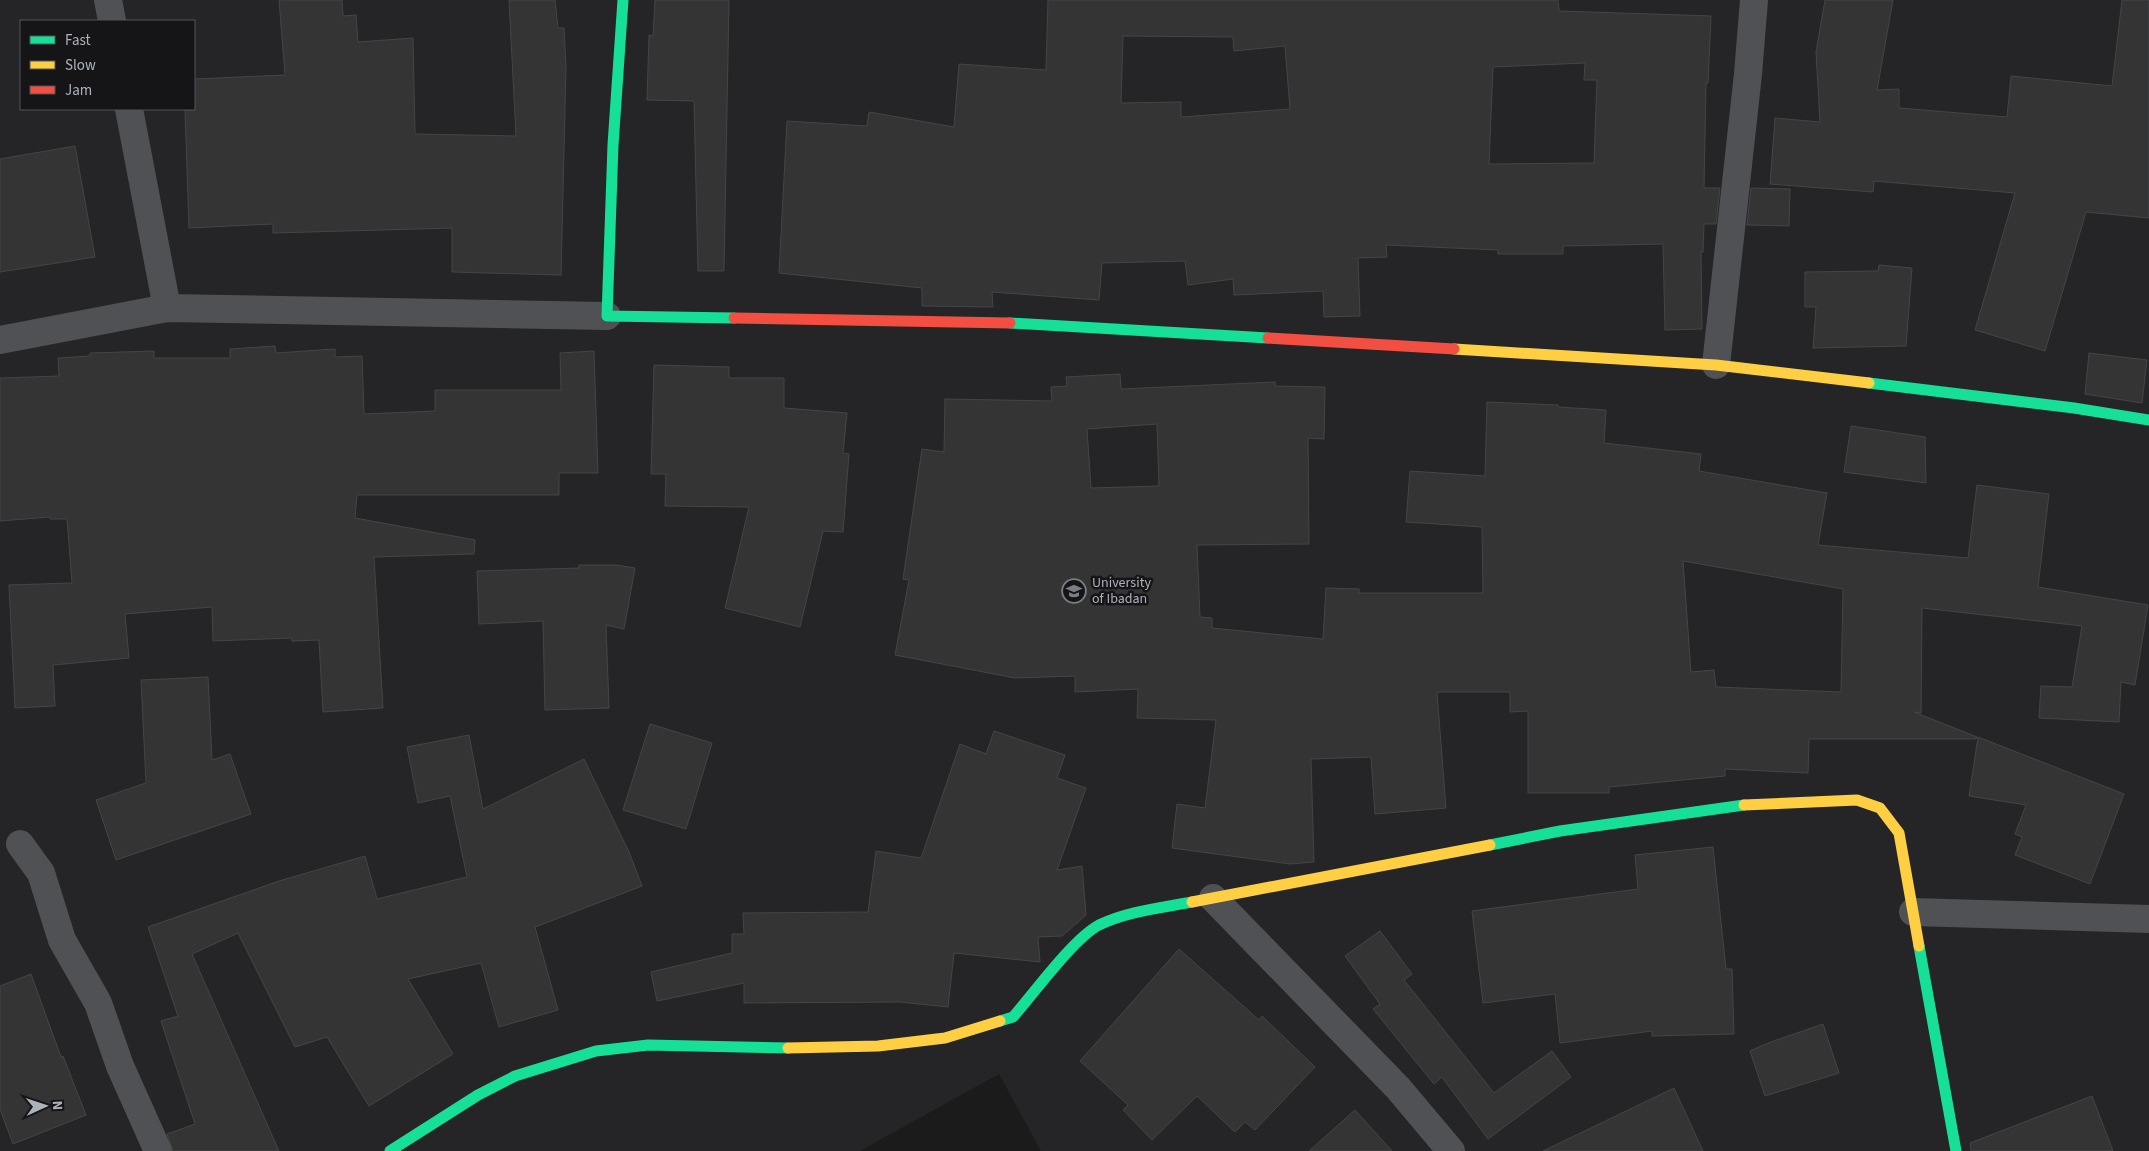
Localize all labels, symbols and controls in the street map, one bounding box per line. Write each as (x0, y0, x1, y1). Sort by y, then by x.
legend (20, 20, 195, 110)
text: Fast (65, 30, 91, 51)
text: Slow (65, 55, 96, 76)
text: Jam (65, 80, 92, 101)
place label: University of Ibadan (1092, 573, 1151, 609)
school or university icon: University of Ibadan (1061, 578, 1087, 604)
north arrow (20, 1081, 70, 1131)
text: N (47, 1100, 67, 1111)

